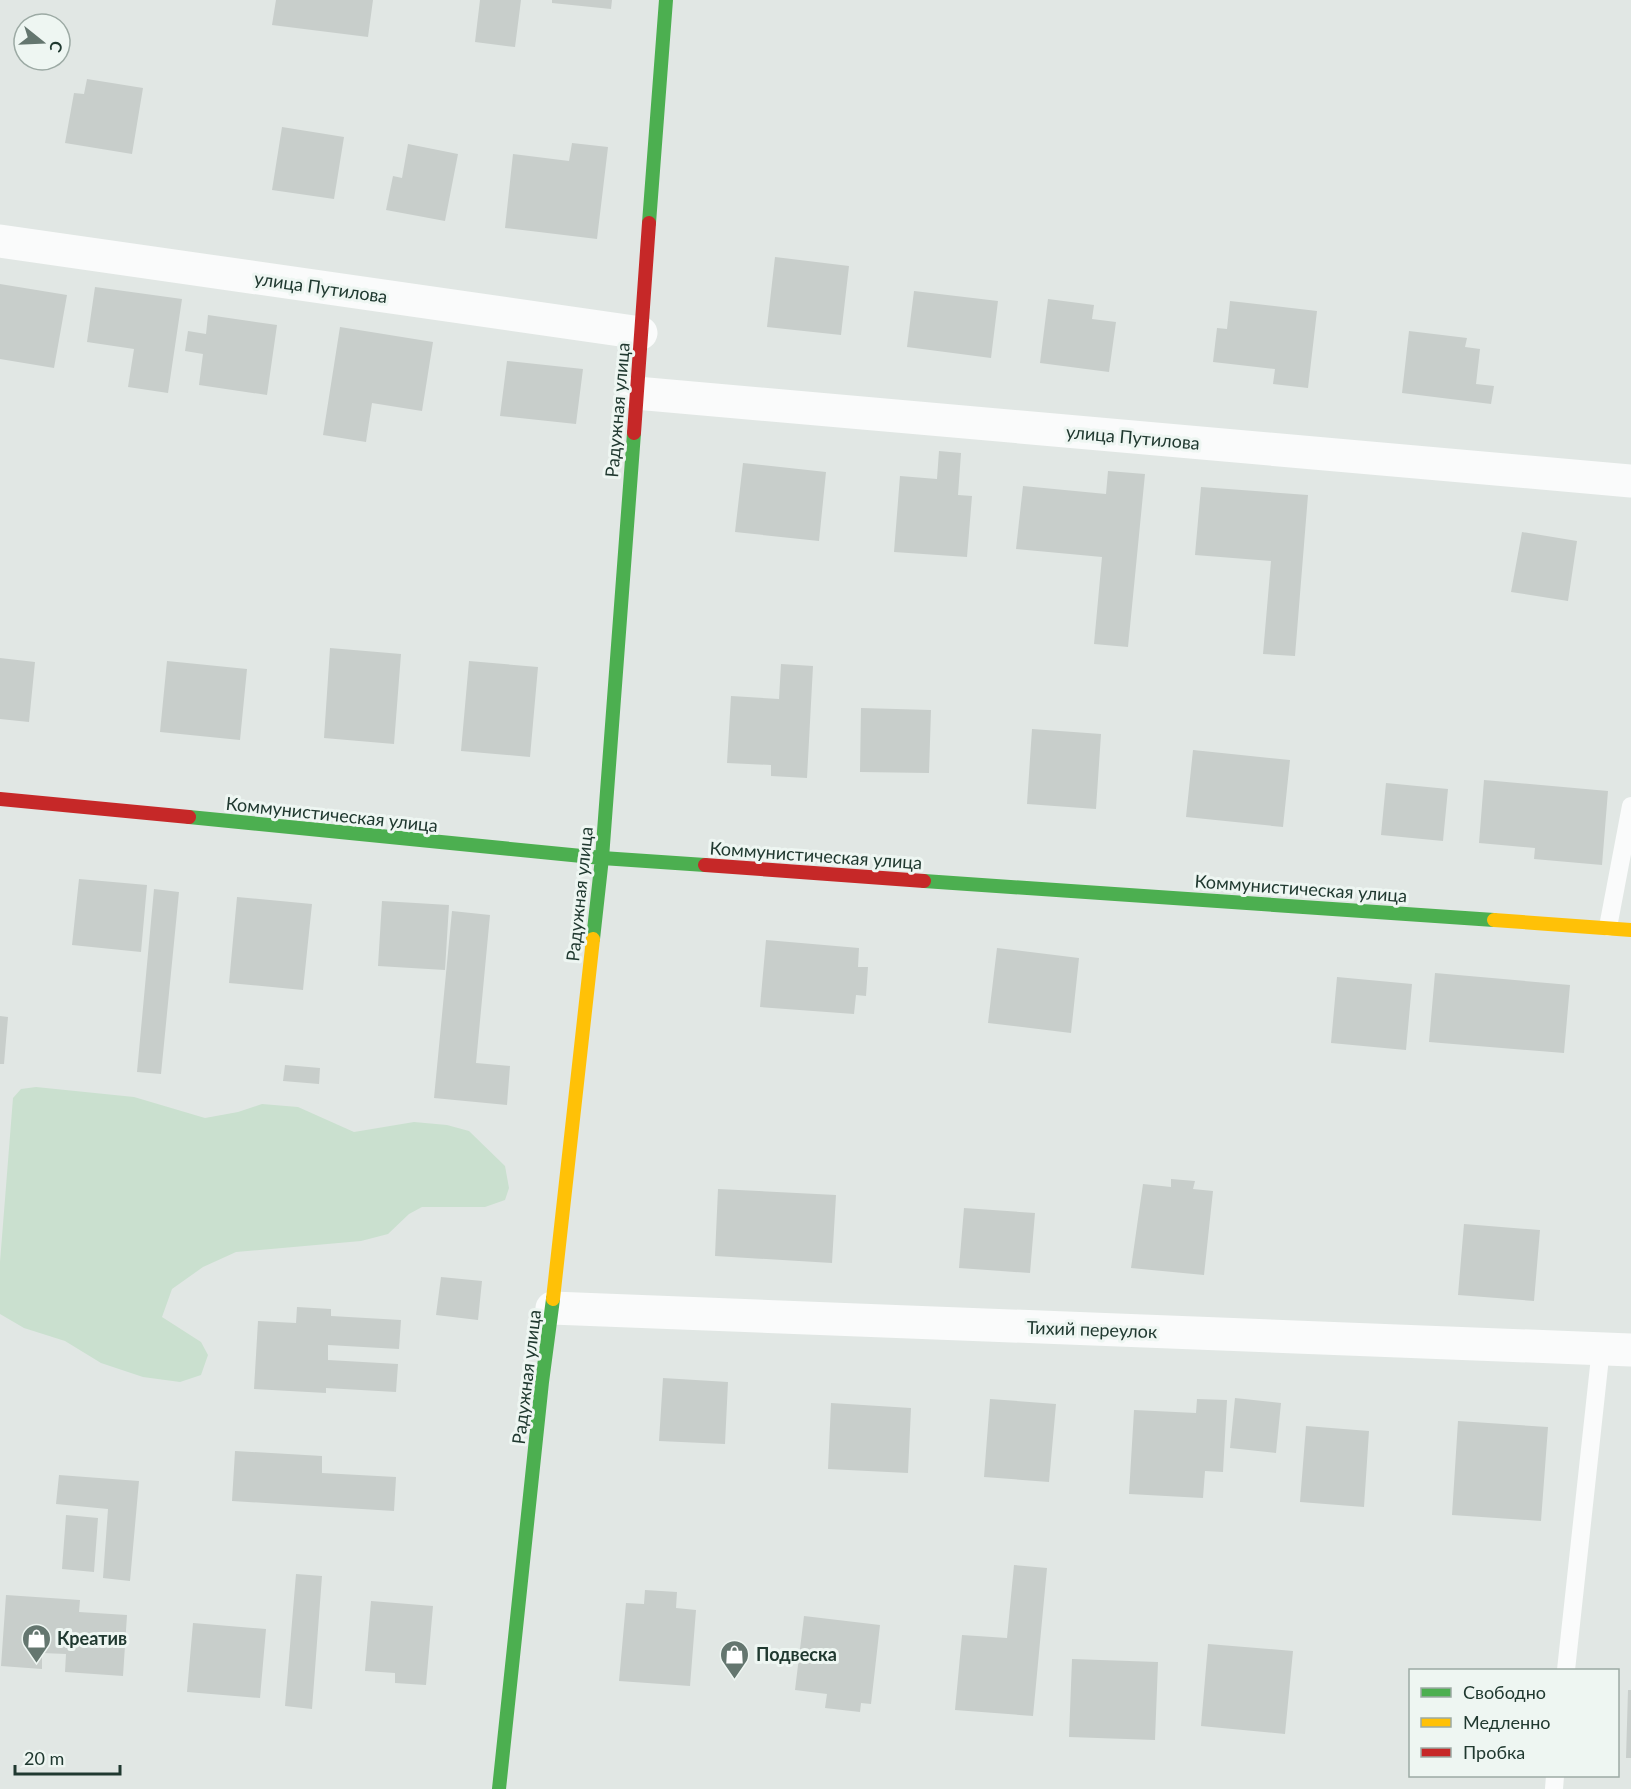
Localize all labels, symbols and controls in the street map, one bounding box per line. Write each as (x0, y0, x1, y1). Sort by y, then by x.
north arrow (12, 12, 72, 72)
text: С (46, 39, 67, 55)
street label: улица Путилова (253, 267, 389, 307)
street label: Радужная улица (600, 342, 634, 478)
street label: улица Путилова (1065, 420, 1201, 454)
street label: Коммунистическая улица (225, 792, 439, 836)
street label: Радужная улица (561, 826, 597, 962)
street label: Коммунистическая улица (709, 837, 923, 873)
street label: Коммунистическая улица (1194, 870, 1408, 906)
street label: Радужная улица (507, 1308, 545, 1446)
street label: Тихий переулок (1026, 1316, 1158, 1342)
shop icon: Креатив (20, 1622, 52, 1664)
place label: Креатив (57, 1627, 127, 1649)
shop icon: Подвеска (719, 1638, 751, 1680)
place label: Подвеска (756, 1643, 837, 1665)
legend (1409, 1669, 1619, 1777)
text: Свободно (1463, 1681, 1546, 1703)
text: Медленно (1463, 1711, 1551, 1733)
scale bar (15, 1738, 120, 1776)
text: Пробка (1463, 1741, 1525, 1763)
text: 20 m (24, 1747, 64, 1769)

